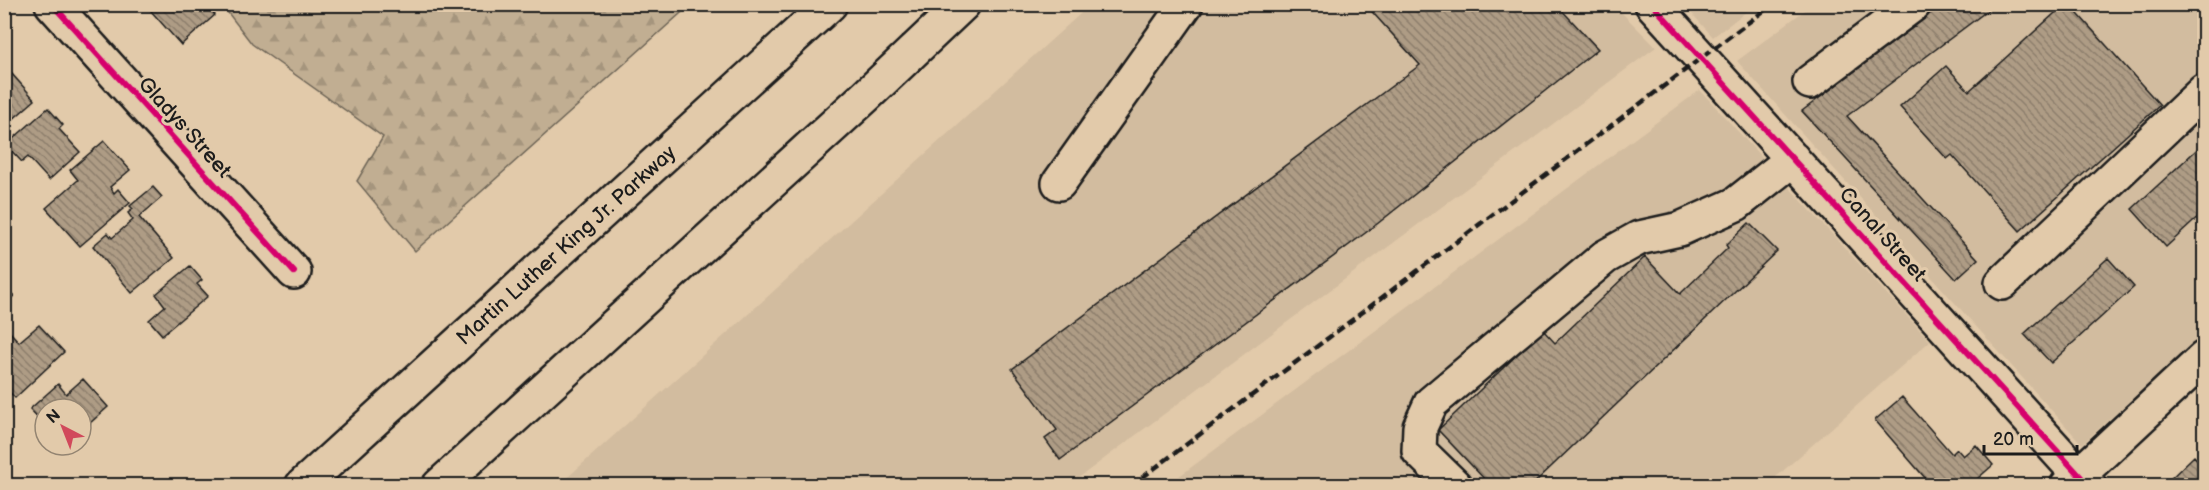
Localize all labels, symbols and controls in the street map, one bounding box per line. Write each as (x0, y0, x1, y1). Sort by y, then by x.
street label: Gladys Street (133, 72, 237, 183)
street label: Martin Luther King Jr. Parkway (452, 140, 681, 350)
street label: Canal Street (1834, 182, 1932, 287)
north arrow (33, 397, 93, 457)
text: N (43, 406, 65, 428)
scale bar (1984, 418, 2077, 456)
text: 20 m (1993, 429, 2034, 450)

